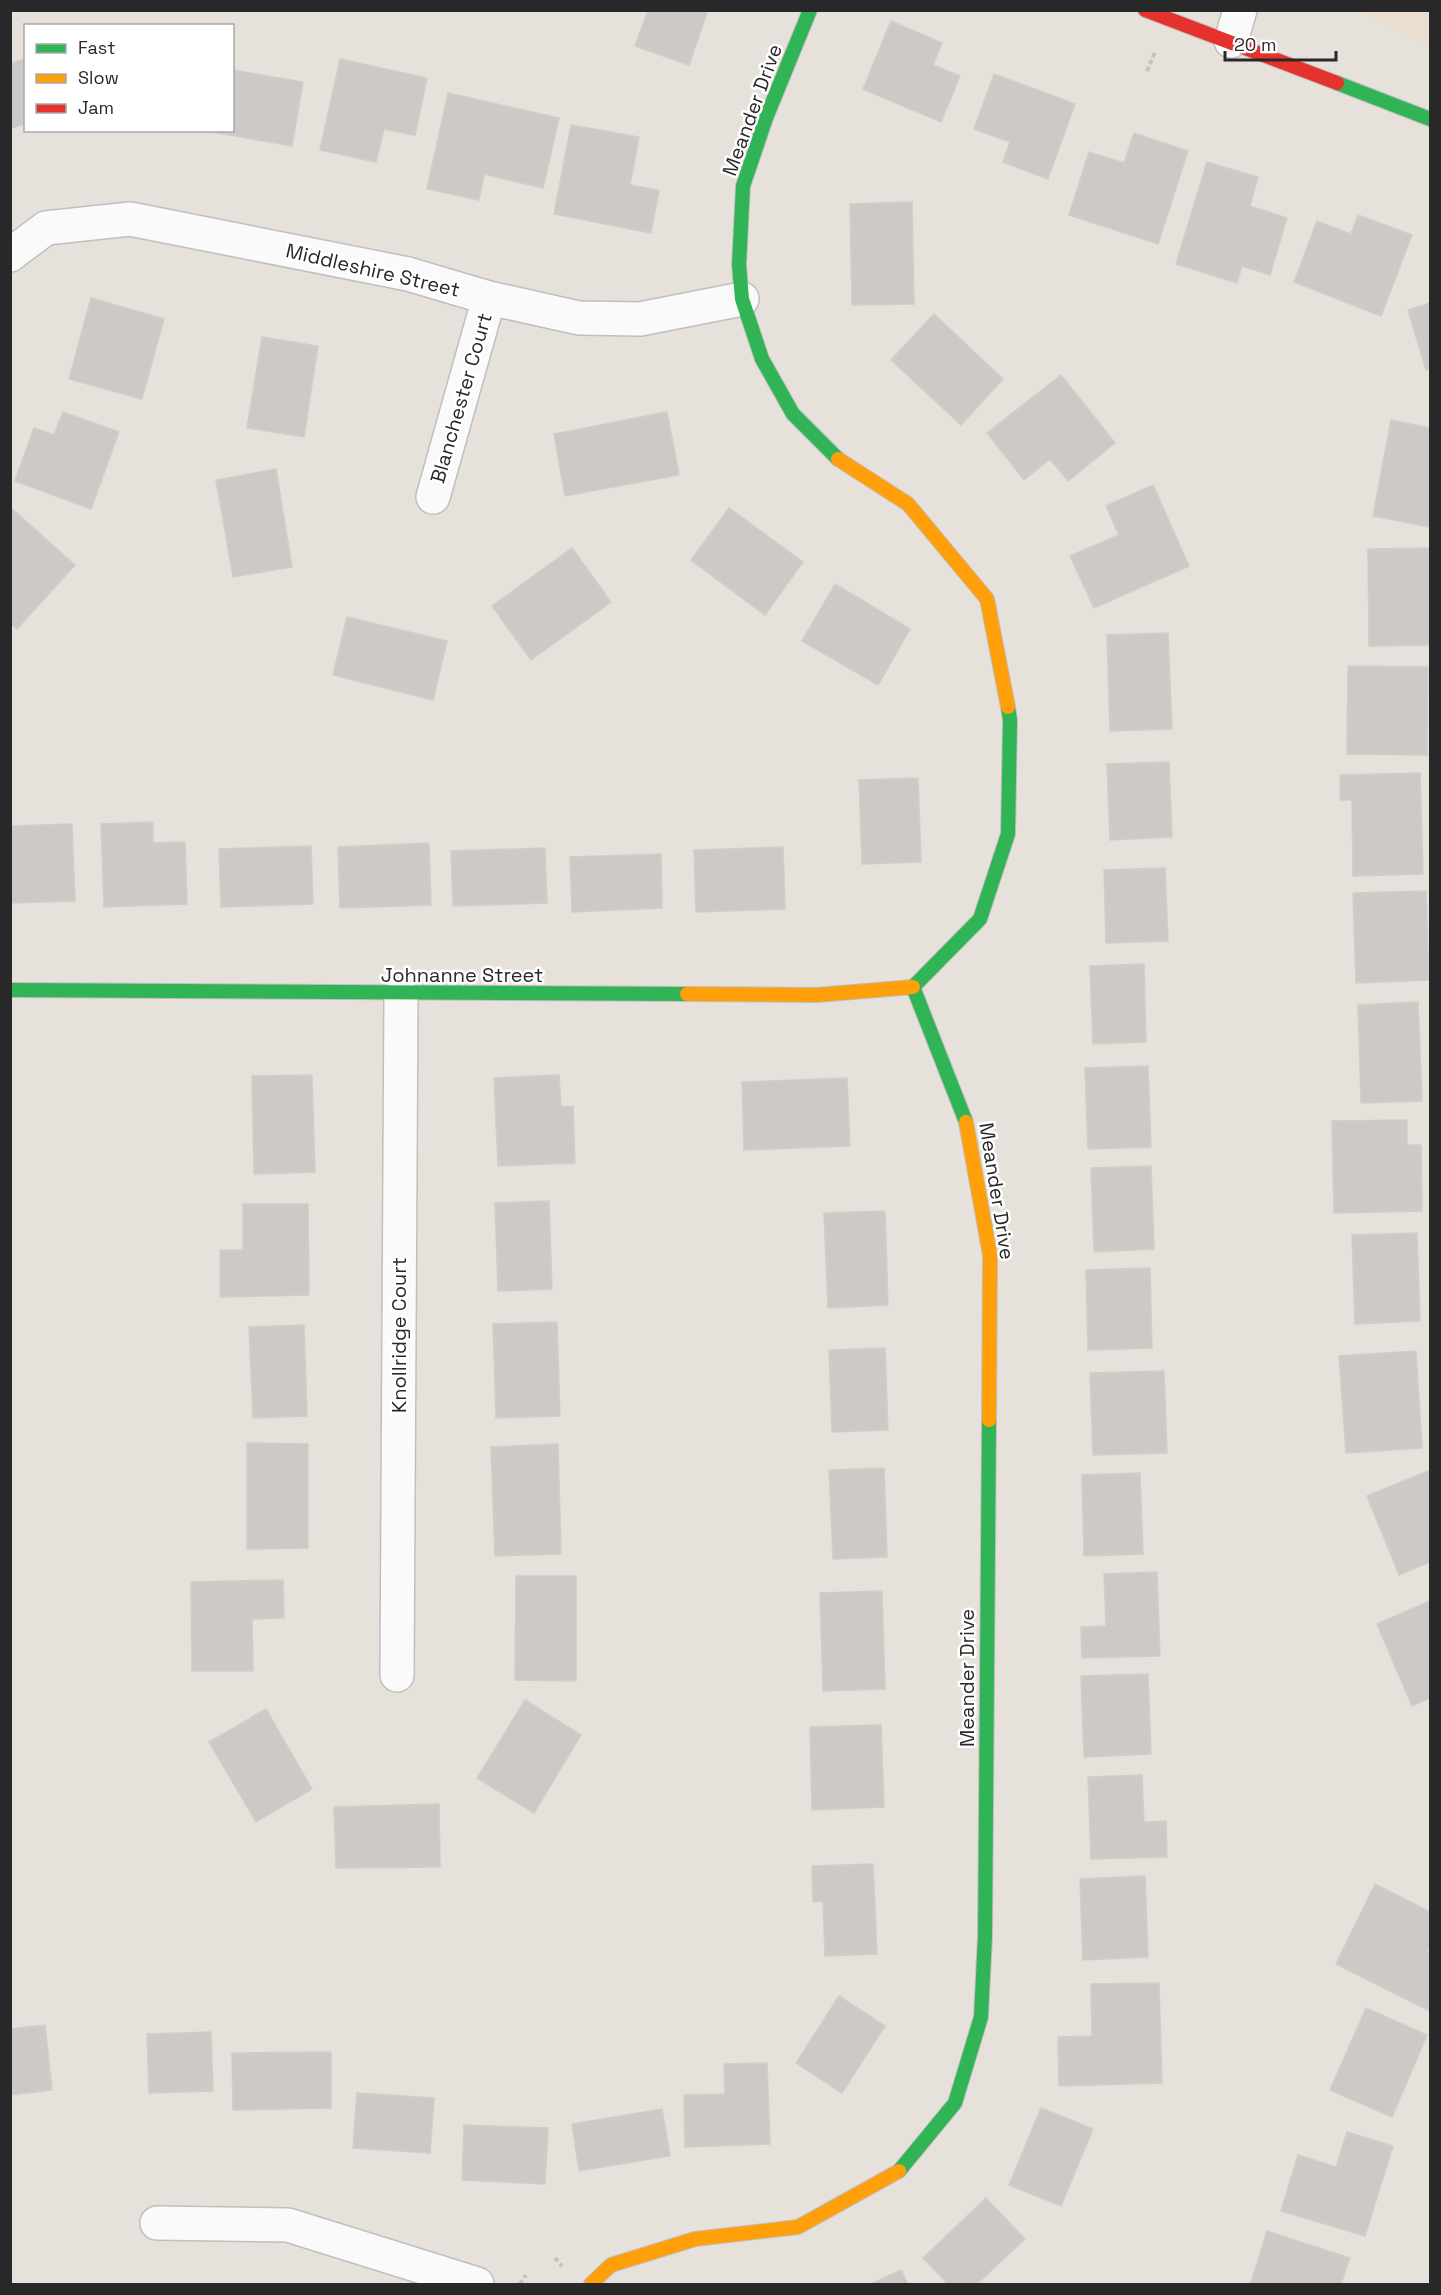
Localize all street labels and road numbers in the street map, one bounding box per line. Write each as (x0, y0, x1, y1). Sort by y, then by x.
street label: Meander Drive (716, 41, 788, 179)
street label: Middleshire Street (284, 237, 462, 303)
street label: Blanchester Court (424, 310, 498, 486)
street label: Johnanne Street (381, 962, 543, 988)
street label: Meander Drive (973, 1121, 1021, 1261)
street label: Knollridge Court (386, 1257, 412, 1413)
street label: Meander Drive (954, 1609, 980, 1747)

